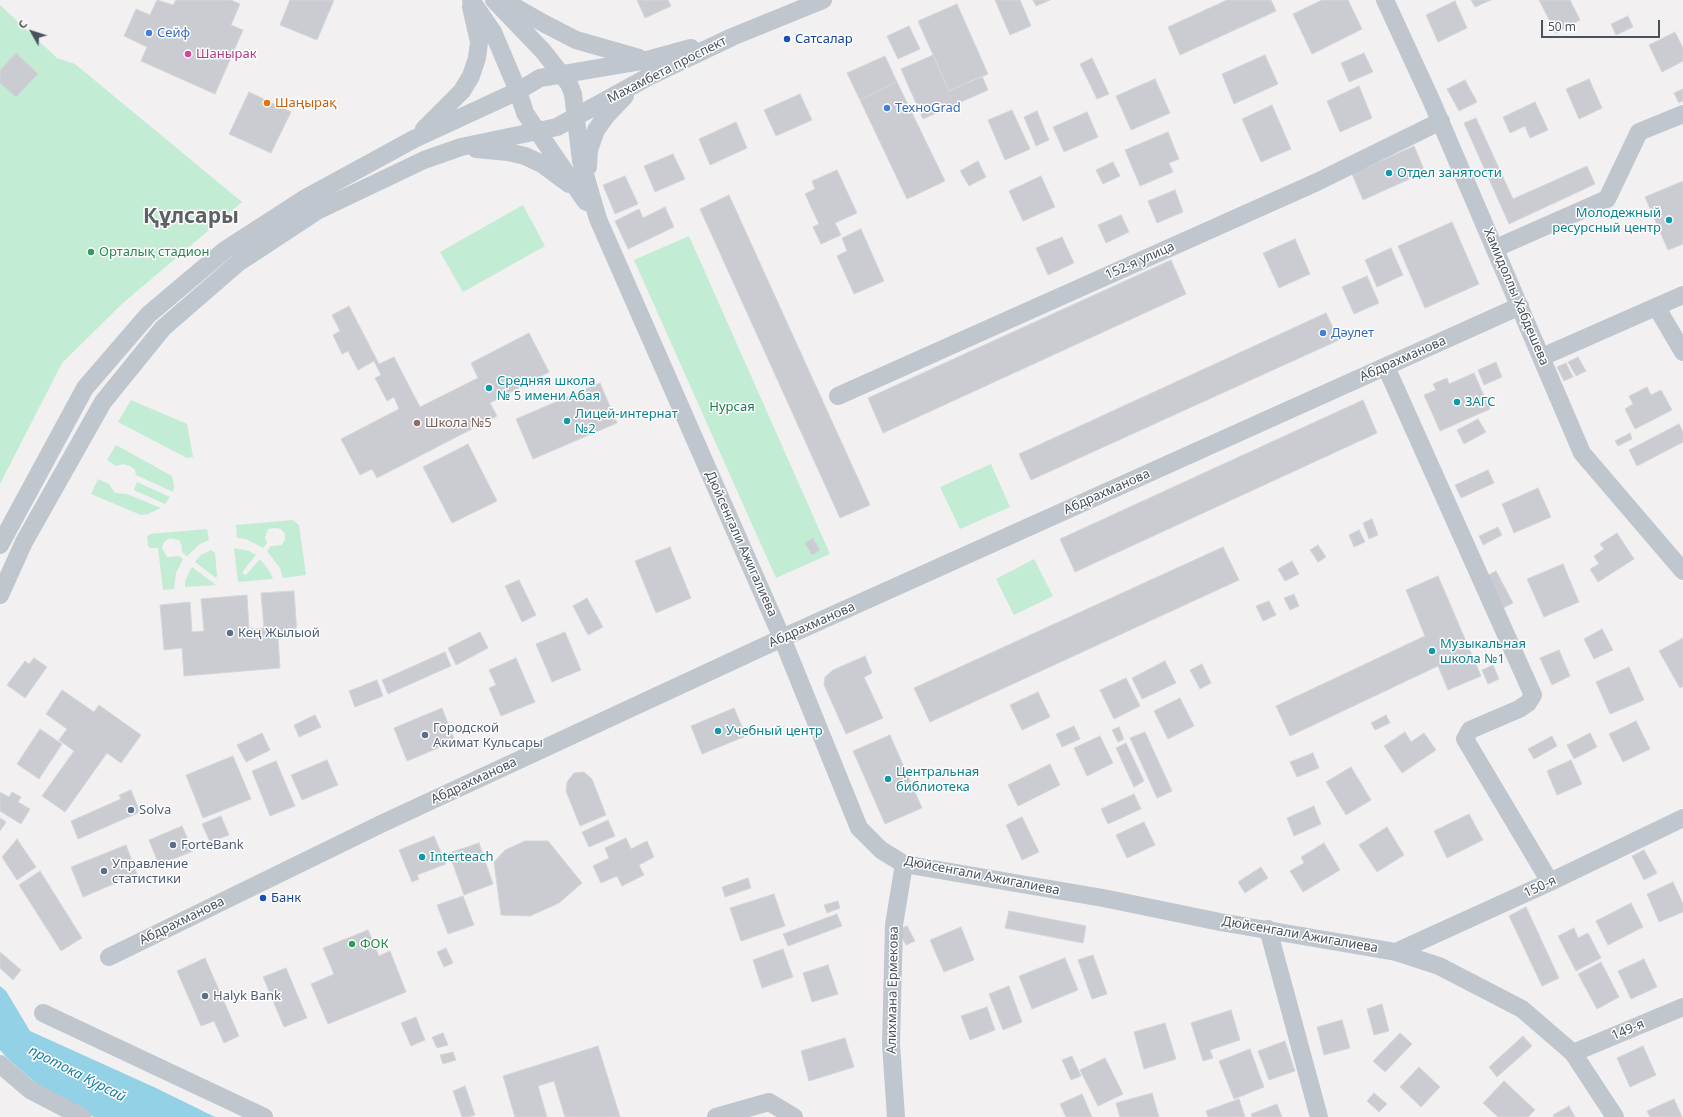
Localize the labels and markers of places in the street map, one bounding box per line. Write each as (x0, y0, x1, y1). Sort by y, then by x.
place label: Сейф (157, 25, 190, 41)
marker: Сейф (144, 28, 154, 38)
place label: Сатсалар (795, 31, 853, 47)
marker: Сатсалар (782, 34, 792, 44)
place label: Шанырак (196, 46, 257, 62)
marker: Шанырак (183, 49, 193, 59)
place label: Шаңырақ (275, 95, 336, 111)
marker: Шаңырақ (262, 98, 272, 108)
place label: ТехноGrad (895, 100, 961, 116)
marker: ТехноGrad (882, 103, 892, 113)
place label: Отдел занятости (1397, 165, 1502, 181)
marker: Отдел занятости (1384, 168, 1394, 178)
place label: Молодежный ресурсный центр (1552, 205, 1661, 236)
marker: Молодежный ресурсный центр (1664, 215, 1674, 225)
place label: Орталық стадион (99, 244, 209, 260)
marker: Орталық стадион (86, 247, 96, 257)
place label: Дәулет (1331, 325, 1374, 341)
marker: Дәулет (1318, 328, 1328, 338)
place label: Средняя школа № 5 имени Абая (497, 373, 600, 404)
marker: Средняя школа № 5 имени Абая (484, 383, 494, 393)
place label: ЗАГС (1465, 394, 1495, 410)
marker: ЗАГС (1452, 397, 1462, 407)
place label: Лицей-интернат №2 (575, 406, 678, 437)
place label: Школа №5 (425, 415, 492, 431)
marker: Лицей-интернат №2 (562, 416, 572, 426)
marker: Школа №5 (412, 418, 422, 428)
place label: Кең Жылыой (238, 625, 320, 641)
marker: Кең Жылыой (225, 628, 235, 638)
place label: Музыкальная школа №1 (1440, 636, 1526, 667)
marker: Музыкальная школа №1 (1427, 646, 1437, 656)
place label: Городской Акимат Кульсары (433, 720, 543, 751)
place label: Учебный центр (726, 723, 823, 739)
marker: Учебный центр (713, 726, 723, 736)
marker: Городской Акимат Кульсары (420, 730, 430, 740)
place label: Центральная библиотека (896, 764, 979, 795)
marker: Центральная библиотека (883, 774, 893, 784)
place label: Solva (139, 802, 171, 818)
marker: Solva (126, 805, 136, 815)
place label: ForteBank (181, 837, 244, 853)
marker: ForteBank (168, 840, 178, 850)
place label: Interteach (430, 849, 493, 865)
marker: Interteach (417, 852, 427, 862)
place label: Управление статистики (112, 856, 188, 887)
marker: Управление статистики (99, 866, 109, 876)
place label: Банк (271, 890, 301, 906)
marker: Банк (258, 893, 268, 903)
place label: ФОК (360, 936, 389, 952)
marker: ФОК (347, 939, 357, 949)
place label: Halyk Bank (213, 988, 281, 1004)
marker: Halyk Bank (200, 991, 210, 1001)

